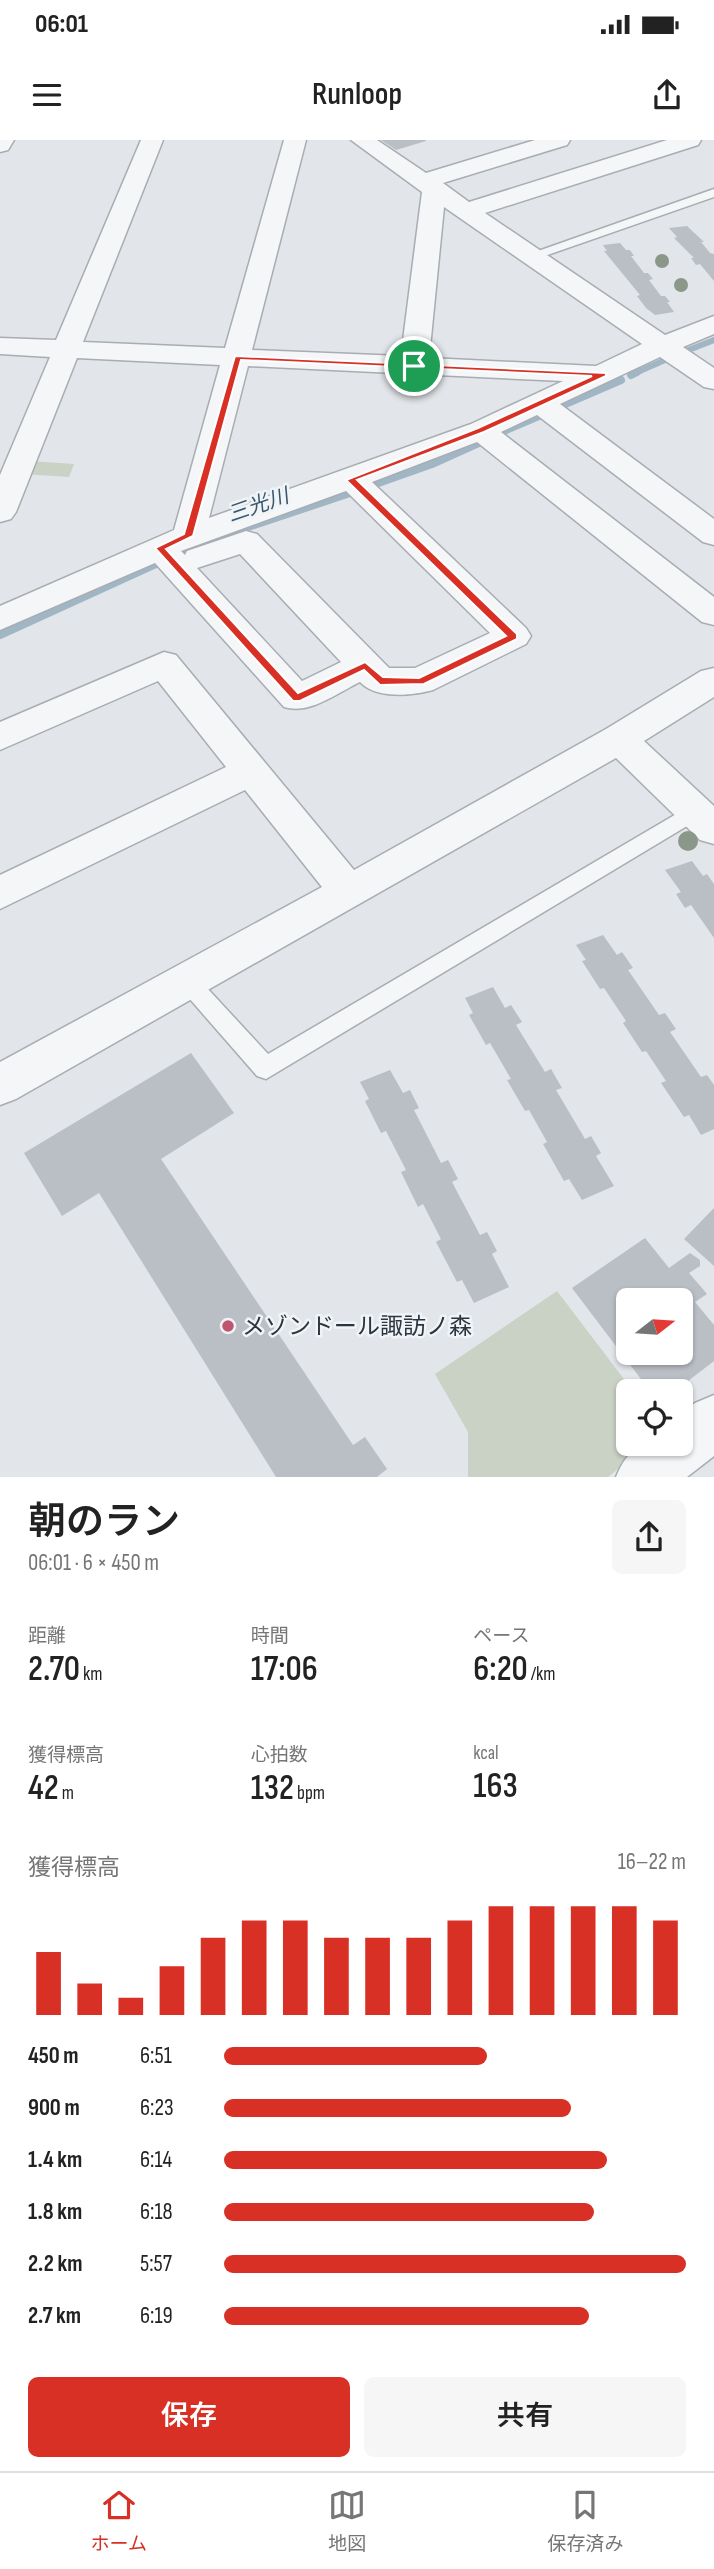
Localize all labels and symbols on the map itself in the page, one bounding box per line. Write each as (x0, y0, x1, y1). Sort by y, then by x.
pin (384, 336, 444, 396)
water label: 三光川 (224, 483, 294, 528)
north arrow (616, 1288, 693, 1365)
place label: メゾンドール諏訪ノ森 (242, 1313, 472, 1341)
marker: メゾンドール諏訪ノ森 (220, 1318, 236, 1334)

